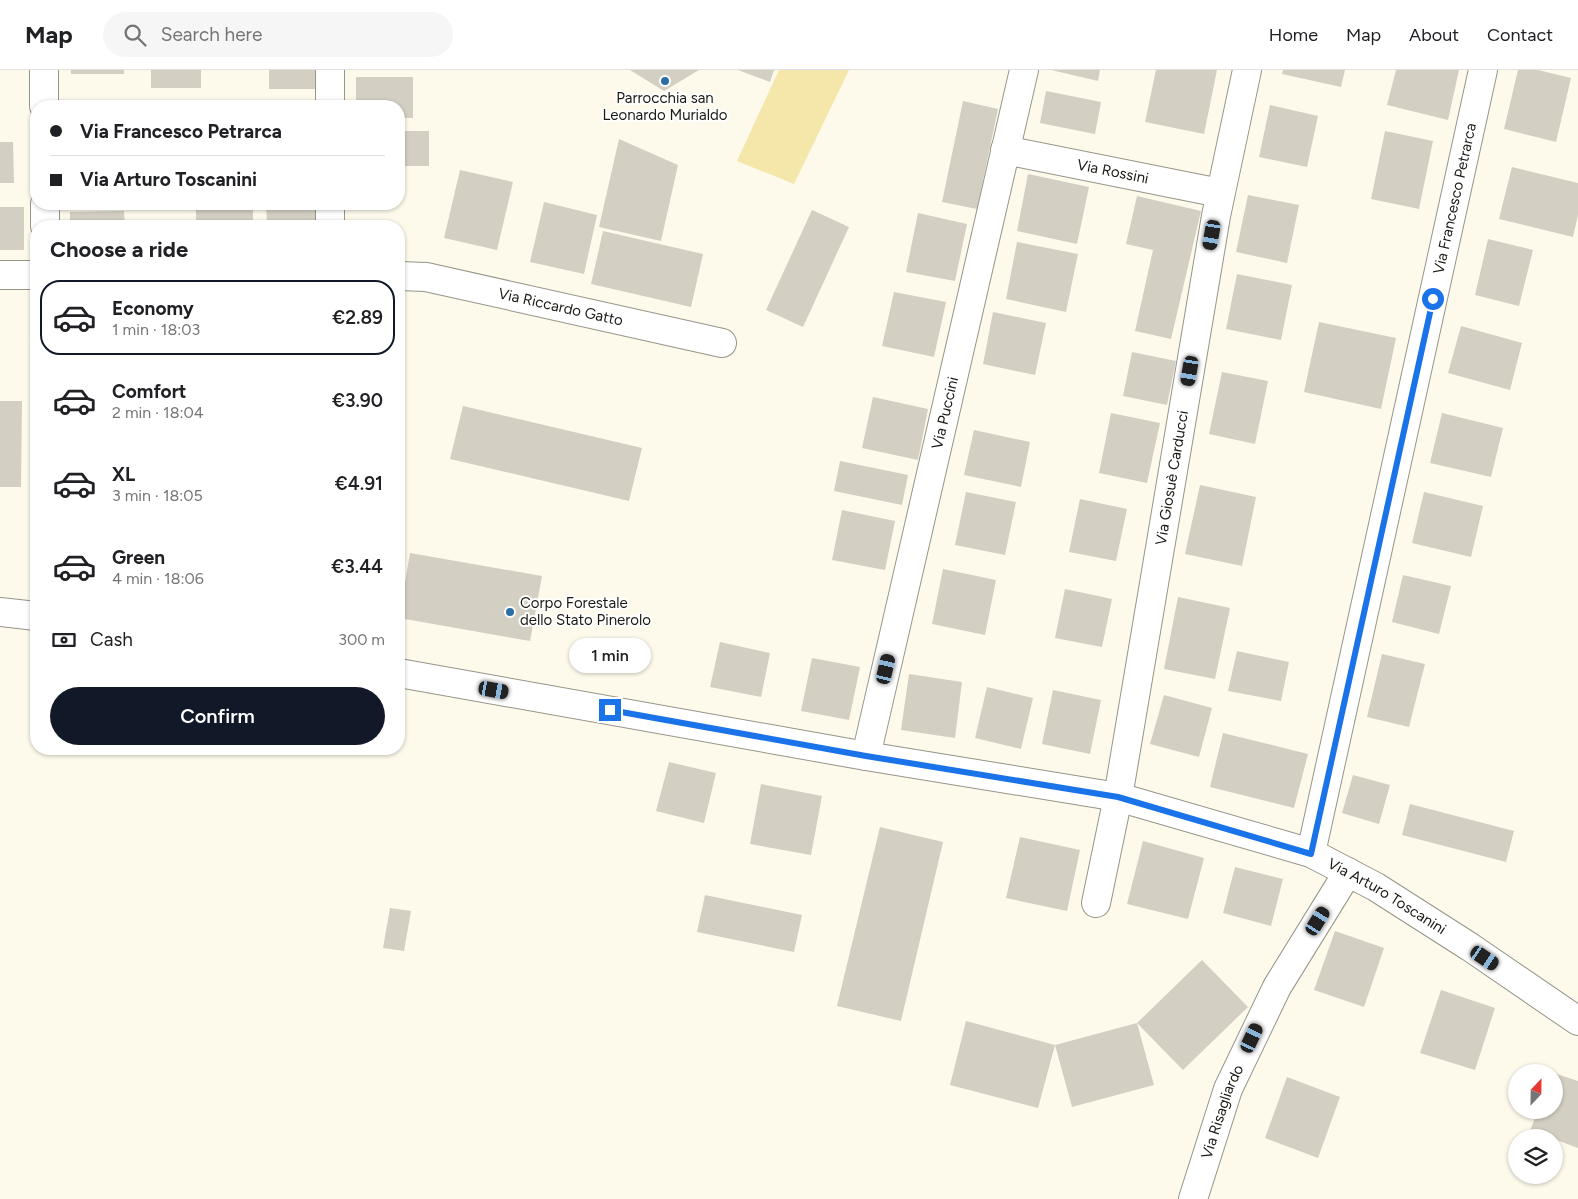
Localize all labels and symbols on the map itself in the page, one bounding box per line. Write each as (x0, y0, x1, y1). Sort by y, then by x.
marker: Parrocchia san Leonardo Murialdo (659, 75, 671, 87)
place label: Parrocchia san Leonardo Murialdo (602, 89, 728, 124)
street label: Via Francesco Petrarca (1429, 121, 1480, 276)
street label: Via Rossini (1075, 156, 1150, 188)
car (1202, 219, 1221, 251)
street label: Via Riccardo Gatto (497, 284, 625, 330)
route start (1422, 288, 1444, 310)
car (1180, 355, 1199, 387)
street label: Via Puccini (928, 375, 962, 451)
street label: Via Giosuè Carducci (1152, 409, 1192, 547)
place label: Corpo Forestale dello Stato Pinerolo (520, 594, 651, 629)
marker: Corpo Forestale dello Stato Pinerolo (504, 606, 516, 618)
callout: 1 min (569, 638, 651, 672)
car (875, 653, 896, 685)
car (477, 680, 510, 700)
route end (599, 699, 621, 721)
street label: Via Arturo Toscanini (1325, 854, 1449, 938)
car (1303, 904, 1332, 938)
car (1468, 943, 1501, 973)
car (1238, 1021, 1265, 1055)
street label: Via Risagliardo (1197, 1062, 1247, 1161)
north arrow (1508, 1064, 1562, 1119)

